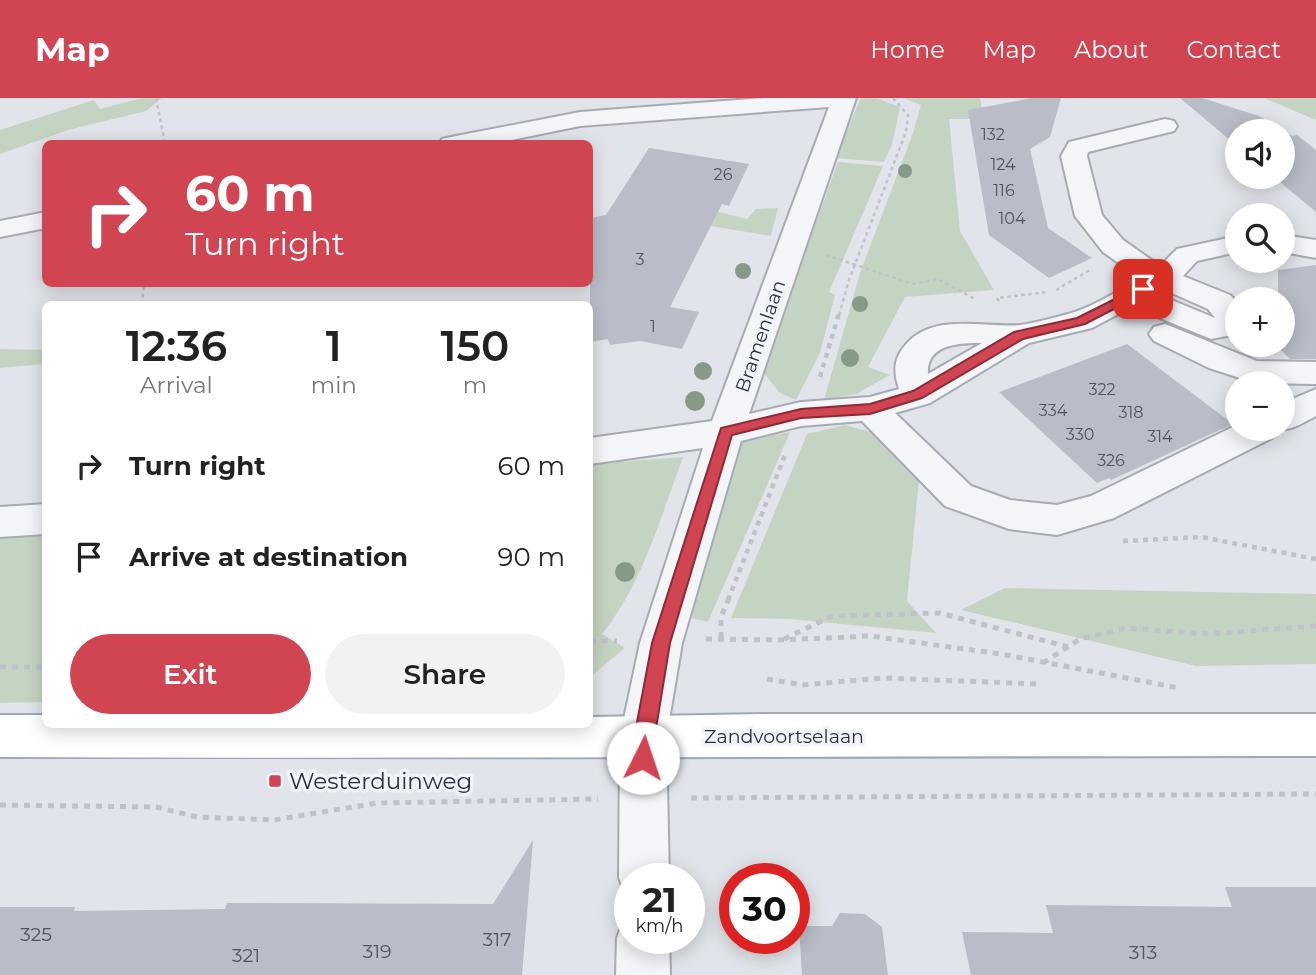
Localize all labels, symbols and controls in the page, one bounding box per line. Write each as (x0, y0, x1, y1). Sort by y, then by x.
text: Map (35, 29, 110, 69)
text: Home (870, 35, 945, 64)
text: Map (983, 35, 1036, 64)
text: About (1074, 35, 1148, 64)
text: Contact (1186, 35, 1281, 64)
map controls (1225, 119, 1295, 441)
button: sound (1225, 119, 1295, 189)
house number: 132 (981, 125, 1005, 144)
house number: 124 (990, 155, 1016, 174)
text: 60 m (185, 164, 315, 223)
house number: 26 (714, 165, 733, 184)
icon: right (70, 168, 161, 259)
house number: 116 (993, 181, 1015, 200)
button: search (1225, 203, 1295, 273)
house number: 104 (999, 209, 1026, 228)
text: Turn right (185, 224, 345, 263)
house number: 3 (635, 250, 645, 269)
pin (1113, 259, 1173, 319)
icon: arrive (1124, 270, 1162, 308)
street label: Bramenlaan (731, 277, 790, 395)
button: + (1225, 287, 1295, 357)
house number: 1 (650, 317, 656, 336)
text: 12:36 (126, 320, 227, 372)
text: 1 (326, 320, 342, 372)
text: 150 (441, 320, 509, 372)
text: Arrival (140, 371, 213, 399)
text: min (311, 371, 357, 399)
text: m (463, 371, 487, 399)
button: − (1225, 371, 1295, 441)
house number: 322 (1088, 380, 1116, 399)
house number: 334 (1039, 401, 1068, 420)
house number: 318 (1118, 403, 1144, 422)
house number: 330 (1066, 425, 1094, 444)
house number: 314 (1147, 427, 1173, 446)
icon: right (70, 447, 108, 485)
text: Turn right (129, 450, 265, 482)
text: 60 m (498, 450, 565, 482)
house number: 326 (1097, 451, 1125, 470)
icon: arrive (70, 538, 108, 576)
text: Arrive at destination (129, 541, 408, 573)
text: 90 m (498, 541, 565, 573)
button: Exit (70, 634, 311, 714)
button: Share (325, 634, 565, 714)
position arrow (606, 721, 680, 795)
street label: Zandvoortselaan (704, 725, 864, 748)
place label: Westerduinweg (289, 767, 472, 795)
marker: Westerduinweg (267, 773, 283, 789)
speed limit sign: 30 (719, 863, 810, 954)
text: 21 (642, 878, 677, 921)
text: km/h (635, 915, 684, 937)
house number: 325 (20, 923, 52, 946)
house number: 317 (483, 928, 511, 951)
house number: 319 (362, 940, 392, 963)
house number: 313 (1129, 941, 1157, 964)
house number: 321 (232, 944, 260, 967)

